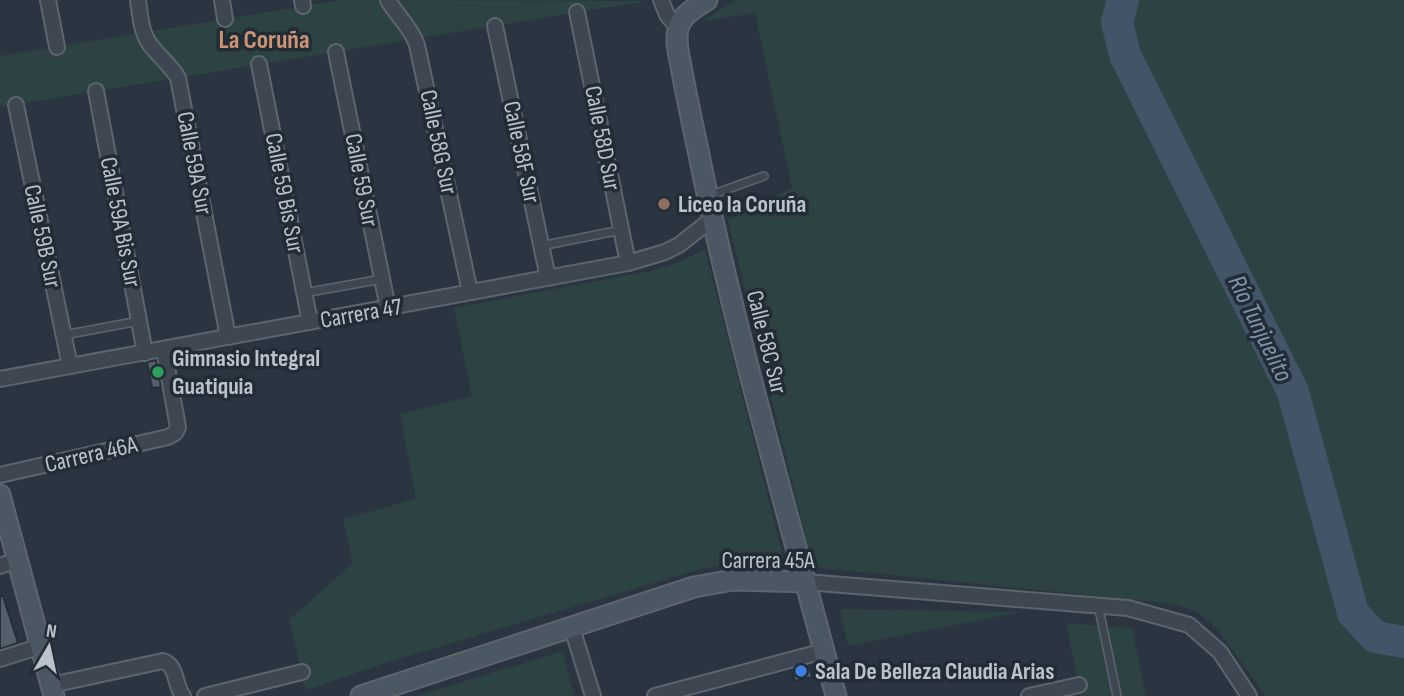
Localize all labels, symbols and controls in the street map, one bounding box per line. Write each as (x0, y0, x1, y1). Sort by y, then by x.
district label: La Coruña (218, 25, 310, 56)
street label: Calle 58D Sur (578, 83, 627, 193)
street label: Calle 58G Sur (413, 87, 464, 197)
street label: Calle 58F Sur (497, 98, 546, 206)
street label: Calle 59A Sur (170, 109, 219, 217)
street label: Calle 59 Bis Sur (259, 131, 310, 256)
street label: Calle 59 Sur (338, 131, 385, 229)
street label: Calle 59A Bis Sur (94, 155, 147, 290)
street label: Calle 59B Sur (17, 182, 68, 290)
place label: Liceo la Coruña (678, 190, 806, 219)
marker: Liceo la Coruña (656, 196, 672, 212)
water label: Río Tunjuelito (1221, 270, 1299, 387)
street label: Calle 58C Sur (740, 287, 793, 397)
street label: Carrera 47 (318, 292, 405, 335)
place label: Gimnasio Integral Guatiquia (172, 344, 320, 401)
marker: Gimnasio Integral Guatiquia (150, 364, 166, 380)
street label: Carrera 46A (42, 430, 141, 479)
street label: Carrera 45A (721, 546, 815, 575)
north arrow (14, 612, 84, 682)
text: N (45, 620, 58, 644)
place label: Sala De Belleza Claudia Arias (815, 657, 1054, 686)
marker: Sala De Belleza Claudia Arias (793, 663, 809, 679)

